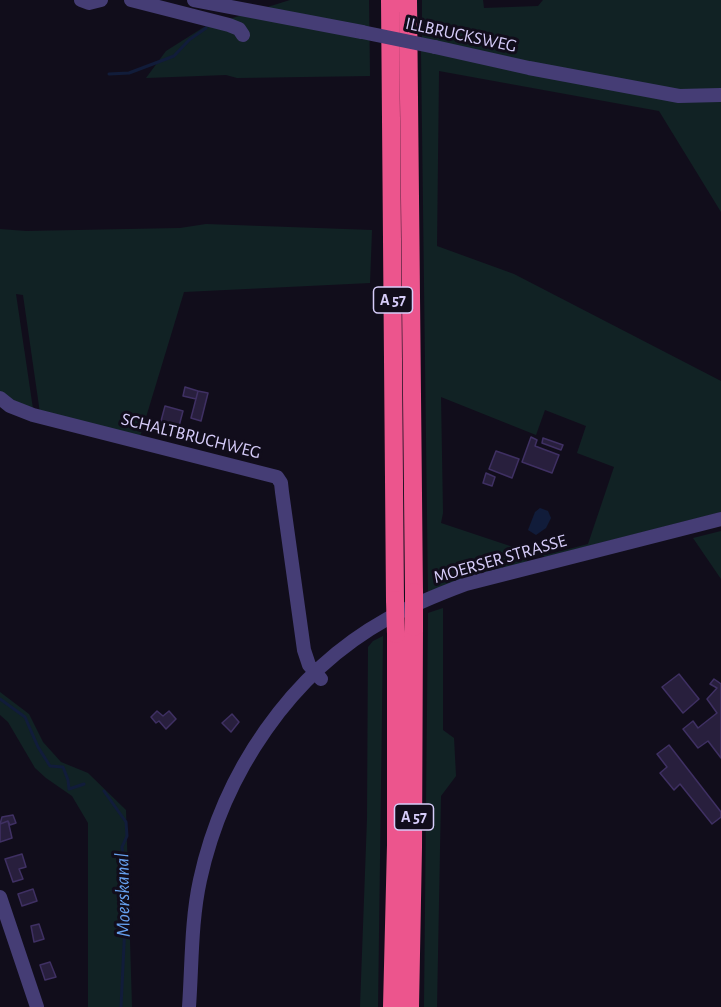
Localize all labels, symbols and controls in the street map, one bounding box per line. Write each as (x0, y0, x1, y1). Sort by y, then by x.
street label: ILLBRUCKSWEG (403, 13, 519, 57)
road number: A 57 (374, 287, 412, 313)
street label: SCHALTBRUCHWEG (119, 408, 263, 464)
street label: MOERSER STRASSE (431, 530, 569, 588)
road number: A 57 (394, 804, 434, 830)
water label: Moerskanal (110, 853, 136, 937)

